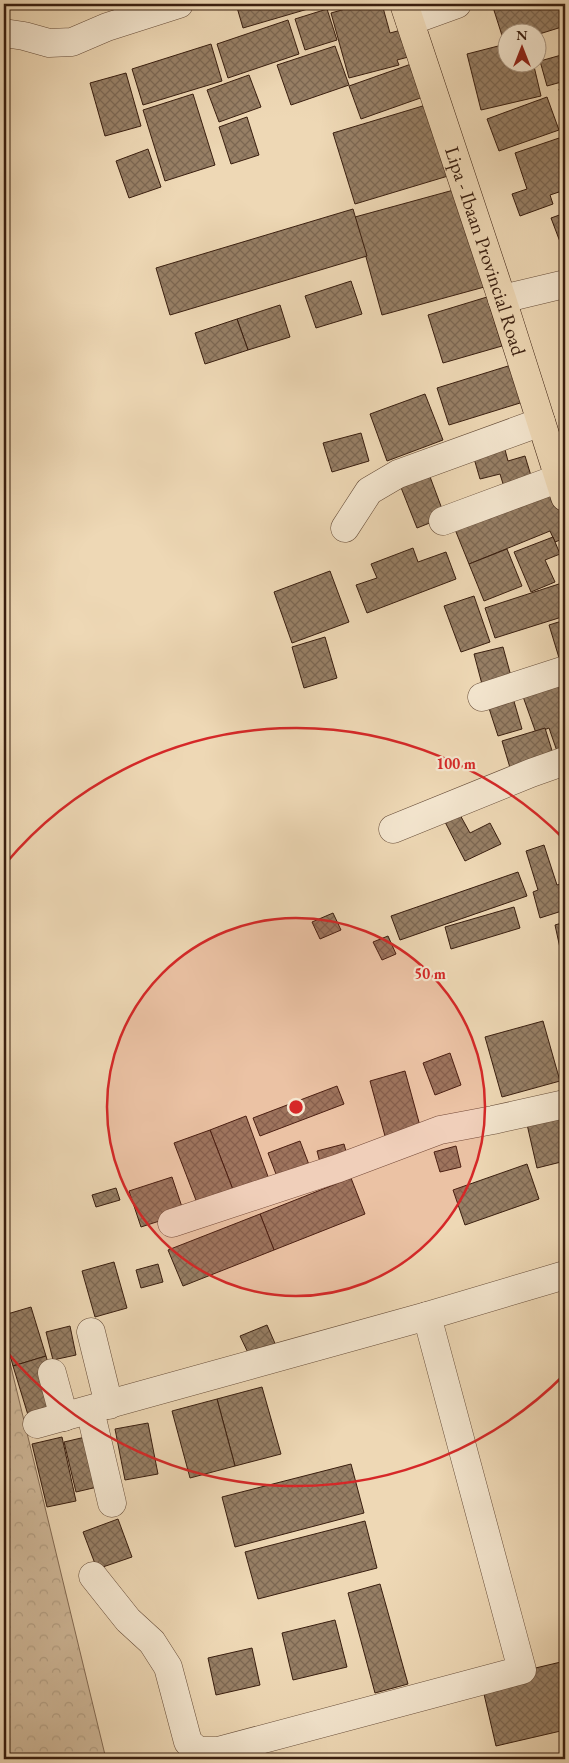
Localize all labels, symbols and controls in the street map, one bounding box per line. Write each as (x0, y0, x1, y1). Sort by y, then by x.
north arrow (496, 22, 546, 72)
text: N (516, 26, 528, 44)
street label: Lipa - Ibaan Provincial Road (439, 143, 532, 359)
text: 100 m (436, 754, 476, 773)
text: 50 m (414, 964, 446, 983)
centre of rings (287, 1098, 305, 1116)

